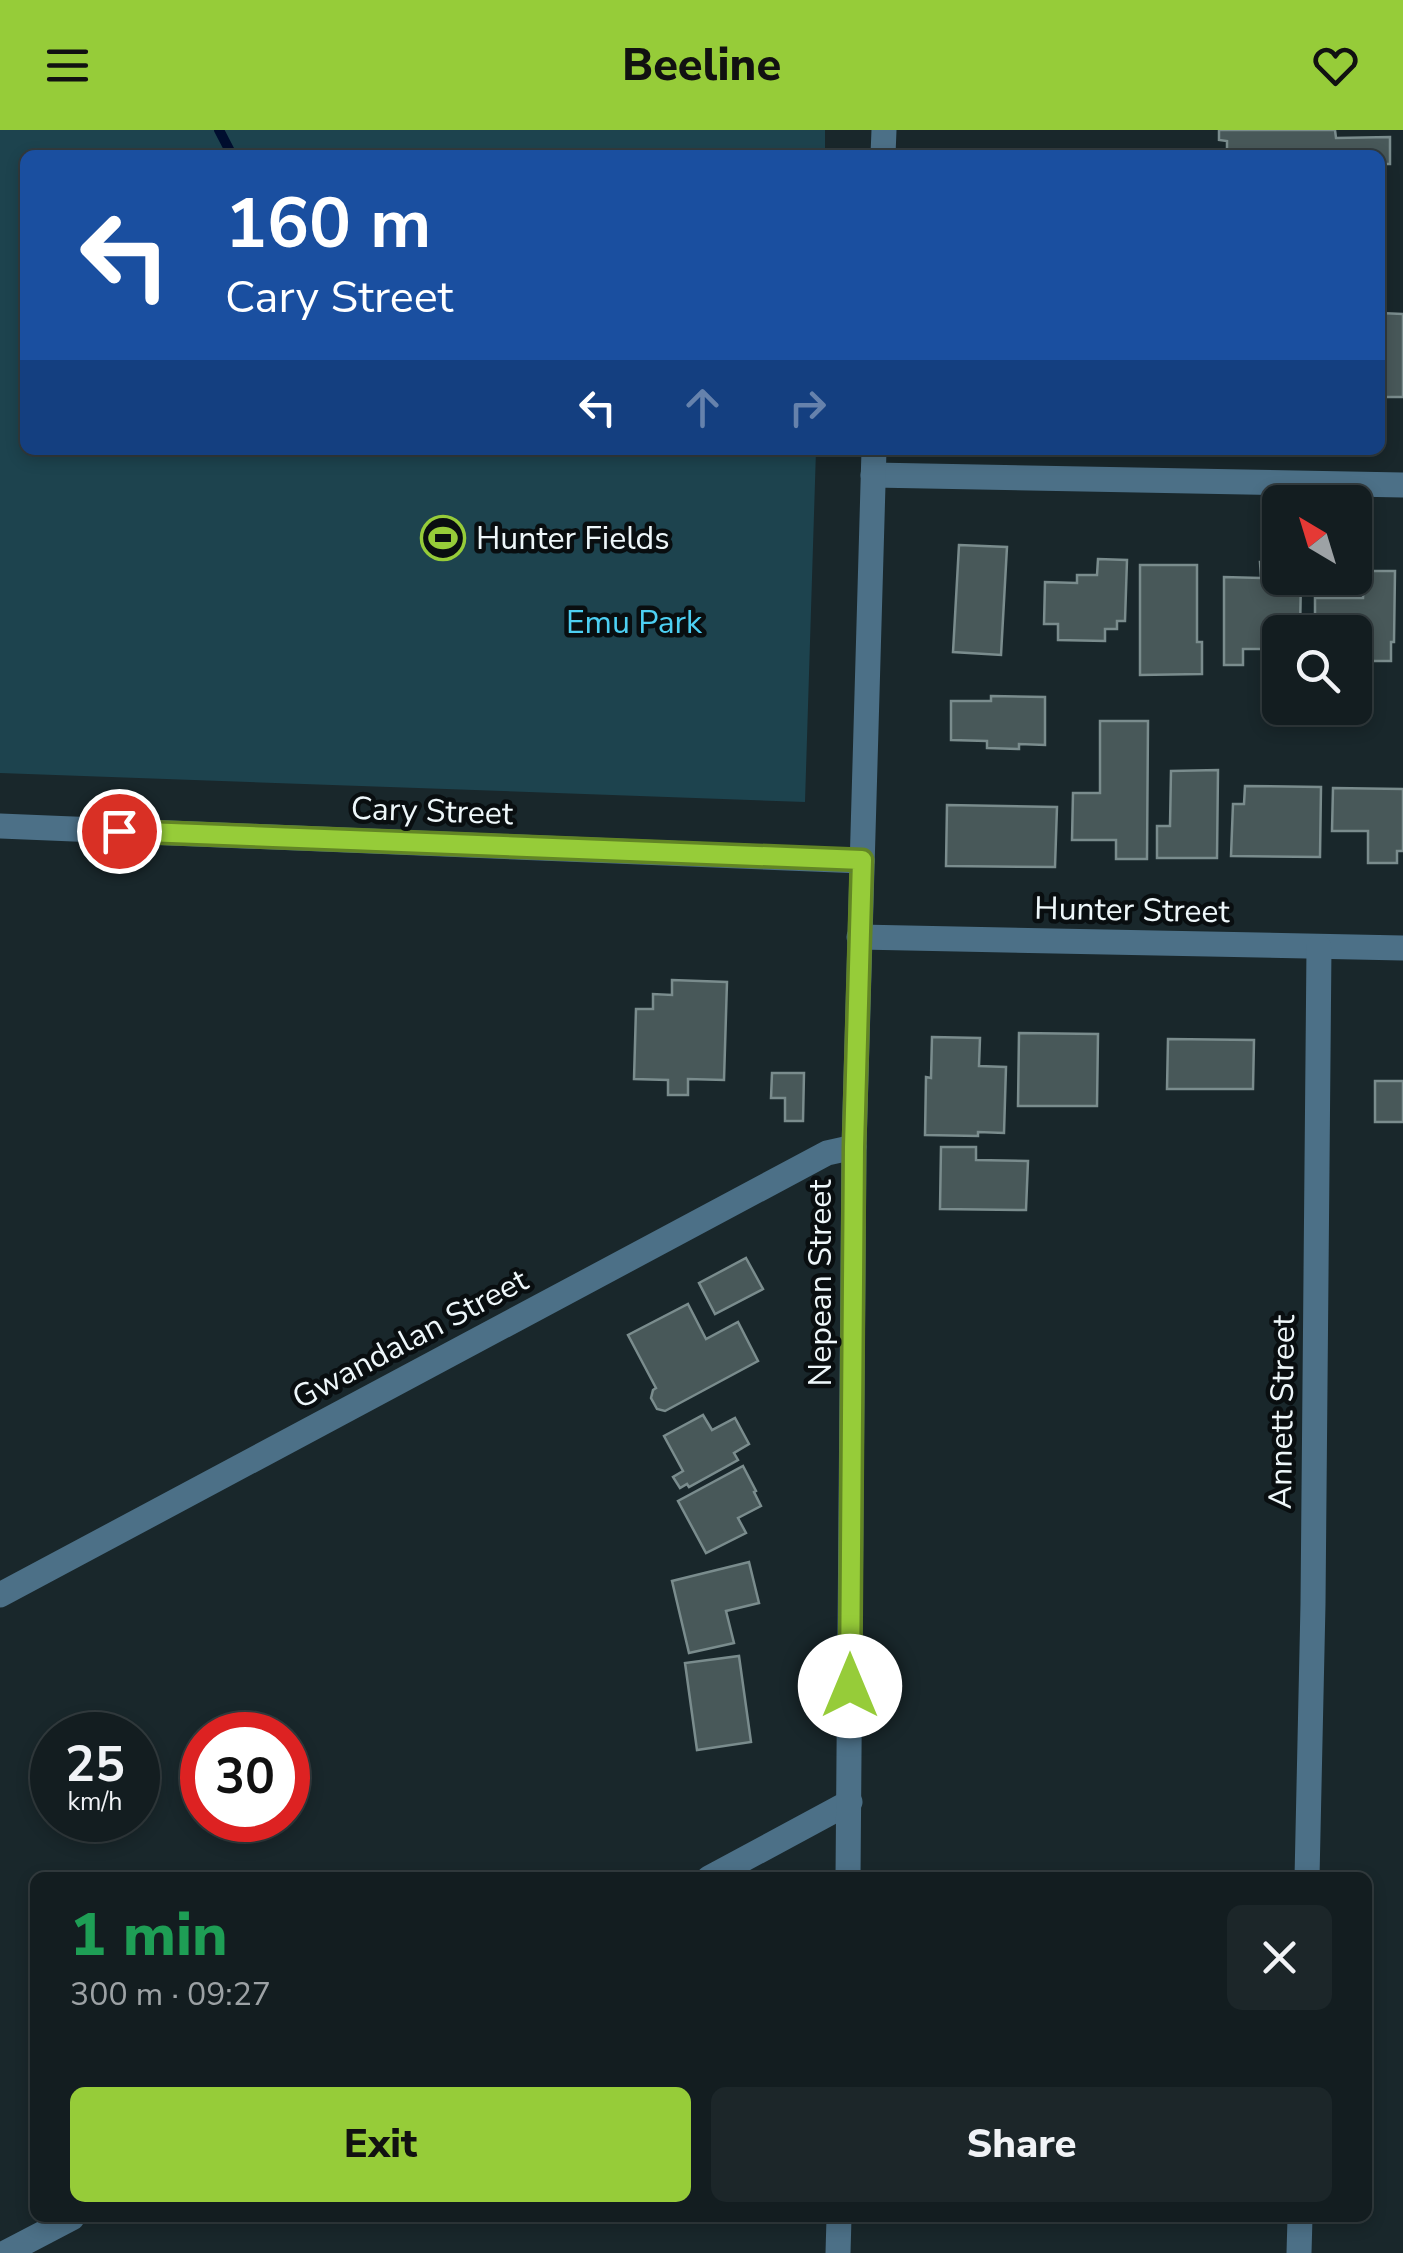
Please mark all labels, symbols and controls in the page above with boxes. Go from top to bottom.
text: Beeline [622,35,781,96]
icon: menu [40,38,95,93]
icon: heart [1308,38,1363,93]
text: 160 m [225,176,431,272]
icon: left [60,190,190,320]
text: Cary Street [225,267,453,328]
icon: left [570,380,625,435]
icon: ahead [675,380,730,435]
icon: right [780,380,835,435]
north arrow [1262,485,1372,595]
map controls [1262,485,1372,725]
sports icon: Hunter Fields [420,515,466,561]
place label: Hunter Fields [476,517,670,560]
park label: Emu Park [566,601,703,644]
button: search [1262,615,1372,725]
street label: Cary Street [350,787,515,835]
pin [77,789,162,874]
icon: arrive [92,804,147,859]
street label: Hunter Street [1034,887,1231,933]
street label: Nepean Street [799,1179,842,1387]
street label: Gwandalan Street [285,1258,536,1419]
street label: Annett Street [1259,1314,1305,1509]
position arrow [798,1634,902,1738]
speed limit sign: 30 [180,1712,310,1842]
text: 25 [65,1730,125,1799]
text: km/h [67,1785,123,1819]
text: 1 min [70,1894,228,1976]
button: close [1227,1905,1332,2010]
text: 300 m · 09:27 [70,1973,271,2016]
button: Exit [70,2087,691,2202]
button: Share [711,2087,1332,2202]

